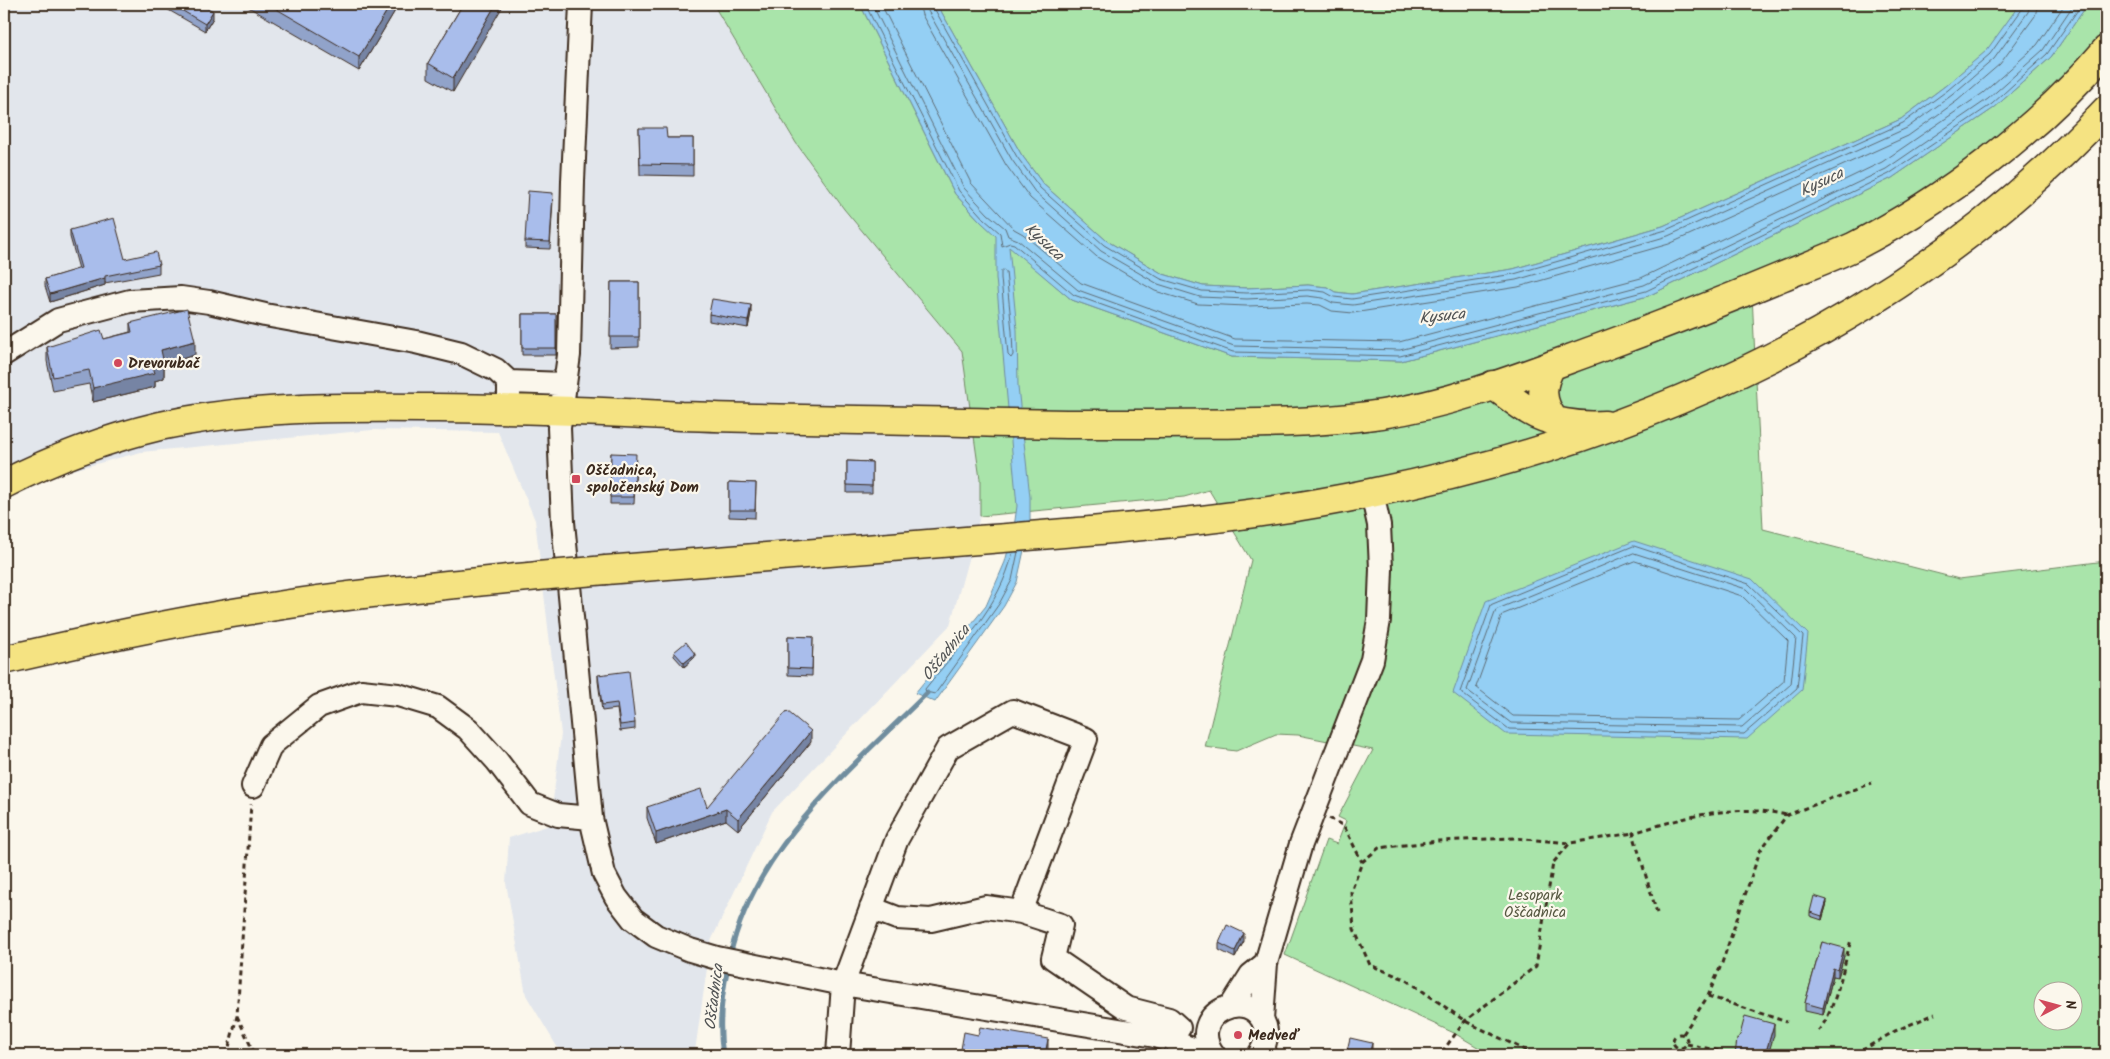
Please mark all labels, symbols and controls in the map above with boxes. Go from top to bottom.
water label: Kysuca [1795,161,1849,203]
water label: Kysuca [1019,217,1070,268]
water label: Kysuca [1418,301,1468,331]
place label: Drevorubač [128,352,201,376]
marker: Drevorubač [112,357,124,369]
place label: Oščadnica, spoločenský Dom [586,459,699,500]
marker: Oščadnica, spoločenský Dom [570,473,582,485]
water label: Oščadnica [916,618,978,687]
park label: Lesopark Oščadnica [1504,884,1566,925]
water label: Oščadnica [698,961,731,1032]
north arrow [2032,982,2082,1032]
text: N [2059,999,2081,1010]
place label: Medveď [1248,1024,1300,1048]
marker: Medveď [1232,1029,1244,1041]

